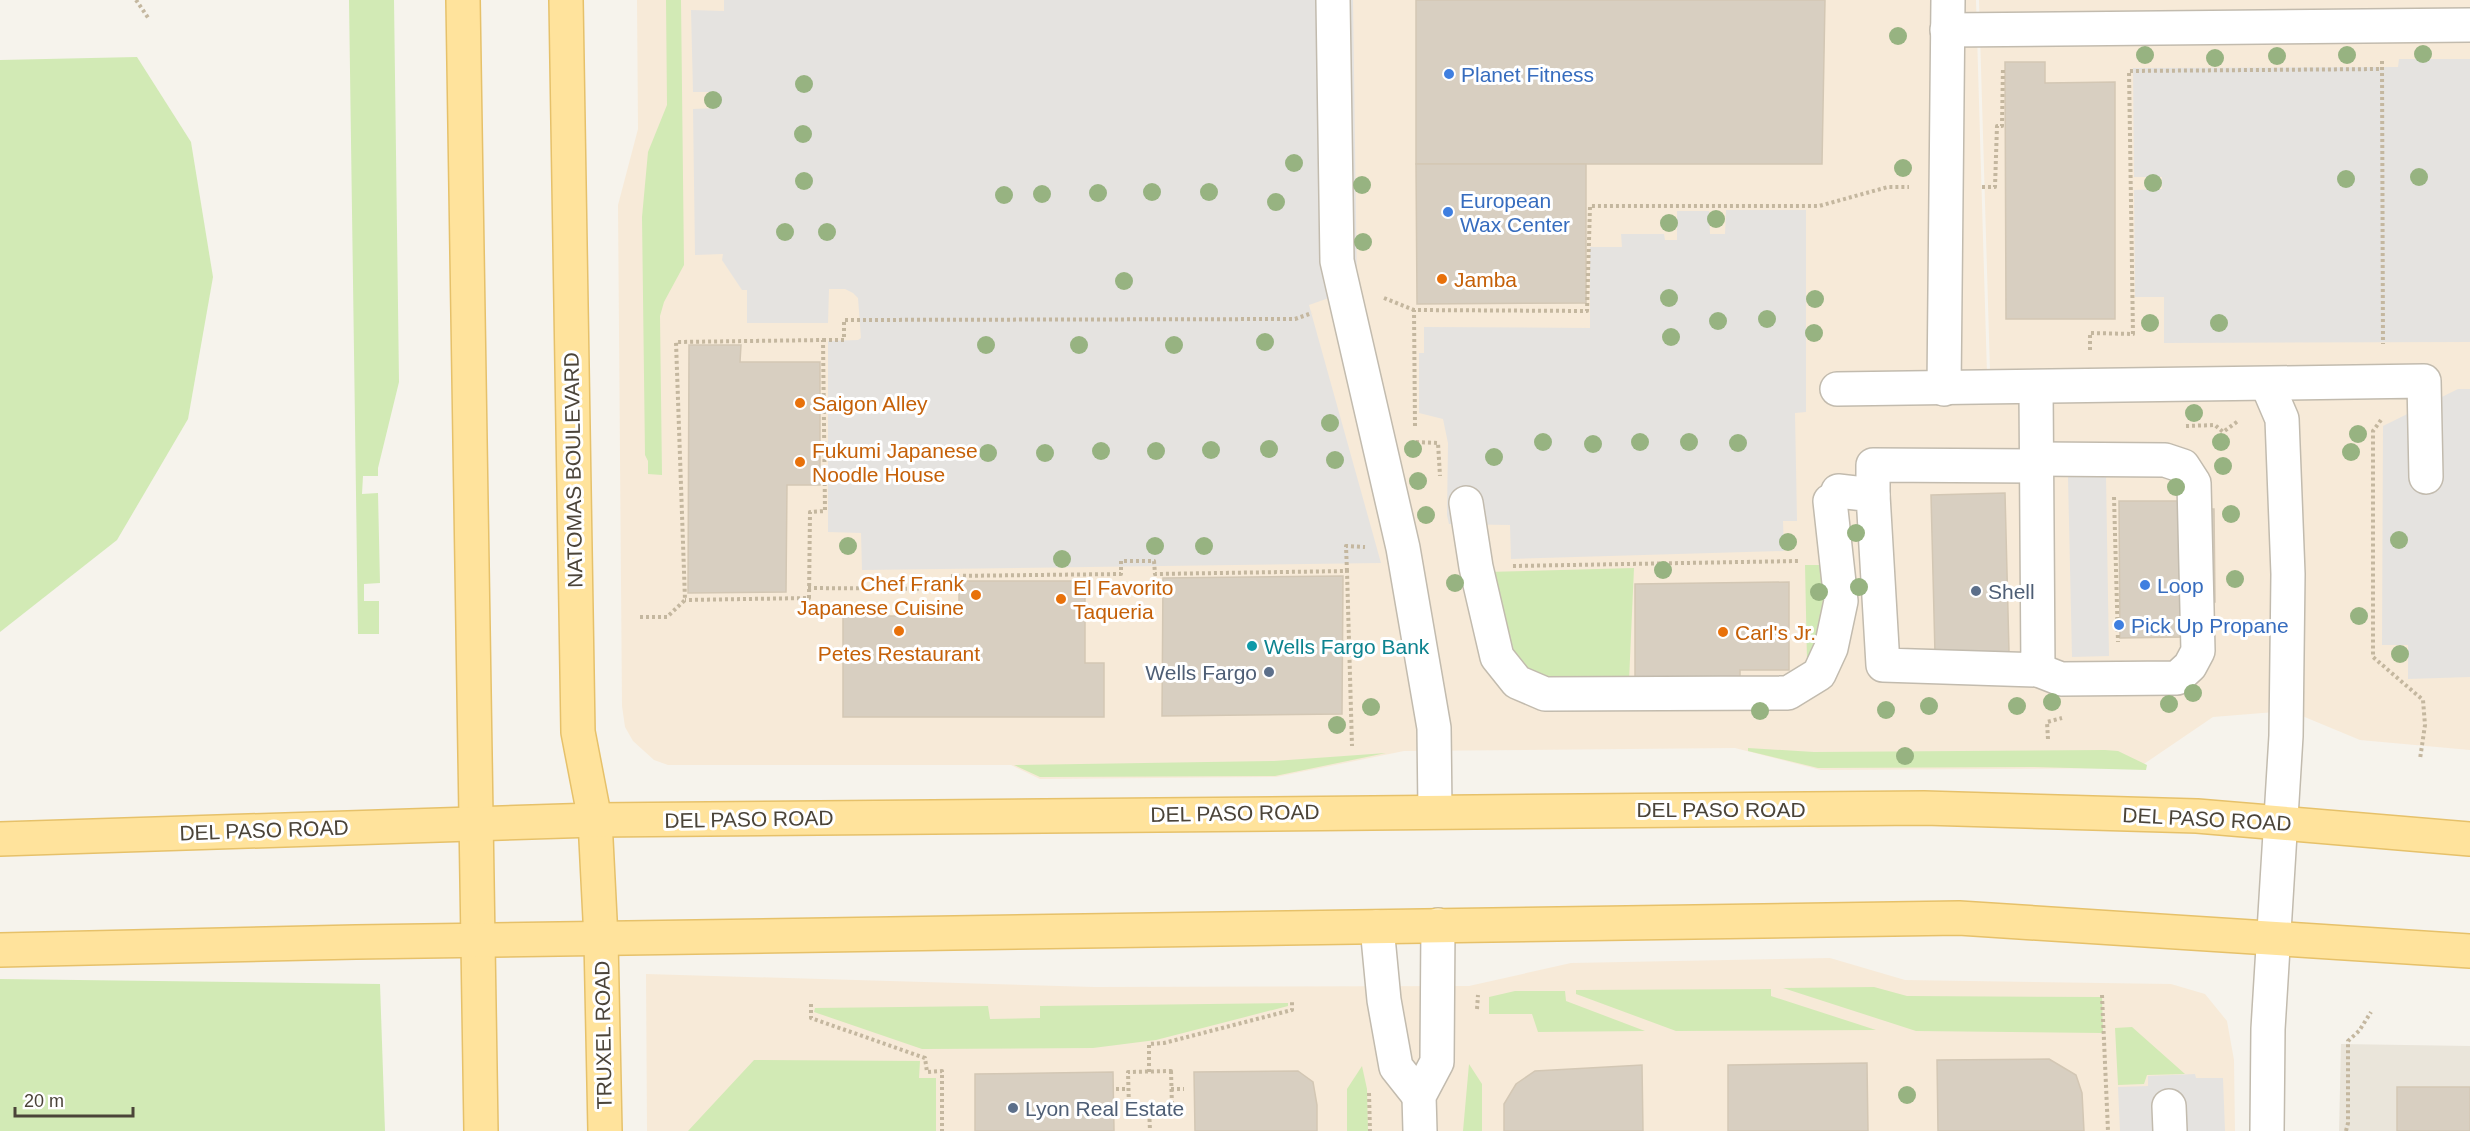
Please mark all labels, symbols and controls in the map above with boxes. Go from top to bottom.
place label: Planet Fitness [1461,63,1594,86]
marker: Planet Fitness [1442,67,1456,81]
place label: European Wax Center [1460,189,1570,236]
marker: European Wax Center [1441,205,1455,219]
place label: Jamba [1454,268,1517,291]
marker: Jamba [1435,272,1449,286]
street label: NATOMAS BOULEVARD [559,352,587,588]
place label: Saigon Alley [812,392,928,415]
marker: Saigon Alley [793,396,807,410]
place label: Fukumi Japanese Noodle House [812,439,978,486]
marker: Fukumi Japanese Noodle House [793,455,807,469]
place label: Chef Frank Japanese Cuisine [797,572,964,619]
place label: Loop [2157,574,2204,597]
place label: El Favorito Taqueria [1073,576,1173,623]
marker: Loop [2138,578,2152,592]
place label: Shell [1988,580,2035,603]
marker: Shell [1969,584,1983,598]
marker: Chef Frank Japanese Cuisine [969,588,983,602]
marker: El Favorito Taqueria [1054,592,1068,606]
place label: Pick Up Propane [2131,614,2289,637]
marker: Pick Up Propane [2112,618,2126,632]
place label: Carl's Jr. [1735,621,1816,644]
marker: Petes Restaurant [892,624,906,638]
marker: Carl's Jr. [1716,625,1730,639]
place label: Wells Fargo Bank [1264,635,1430,658]
marker: Wells Fargo Bank [1245,639,1259,653]
place label: Petes Restaurant [818,642,980,665]
place label: Wells Fargo [1145,661,1257,684]
marker: Wells Fargo [1262,665,1276,679]
street label: DEL PASO ROAD [1636,798,1806,821]
street label: DEL PASO ROAD [1150,800,1320,826]
street label: DEL PASO ROAD [2122,803,2292,835]
street label: DEL PASO ROAD [664,806,834,832]
street label: DEL PASO ROAD [179,816,349,844]
street label: TRUXEL ROAD [590,961,616,1109]
scale bar [15,1080,134,1118]
text: 20 m [24,1091,64,1111]
place label: Lyon Real Estate [1025,1097,1184,1120]
marker: Lyon Real Estate [1006,1101,1020,1115]

